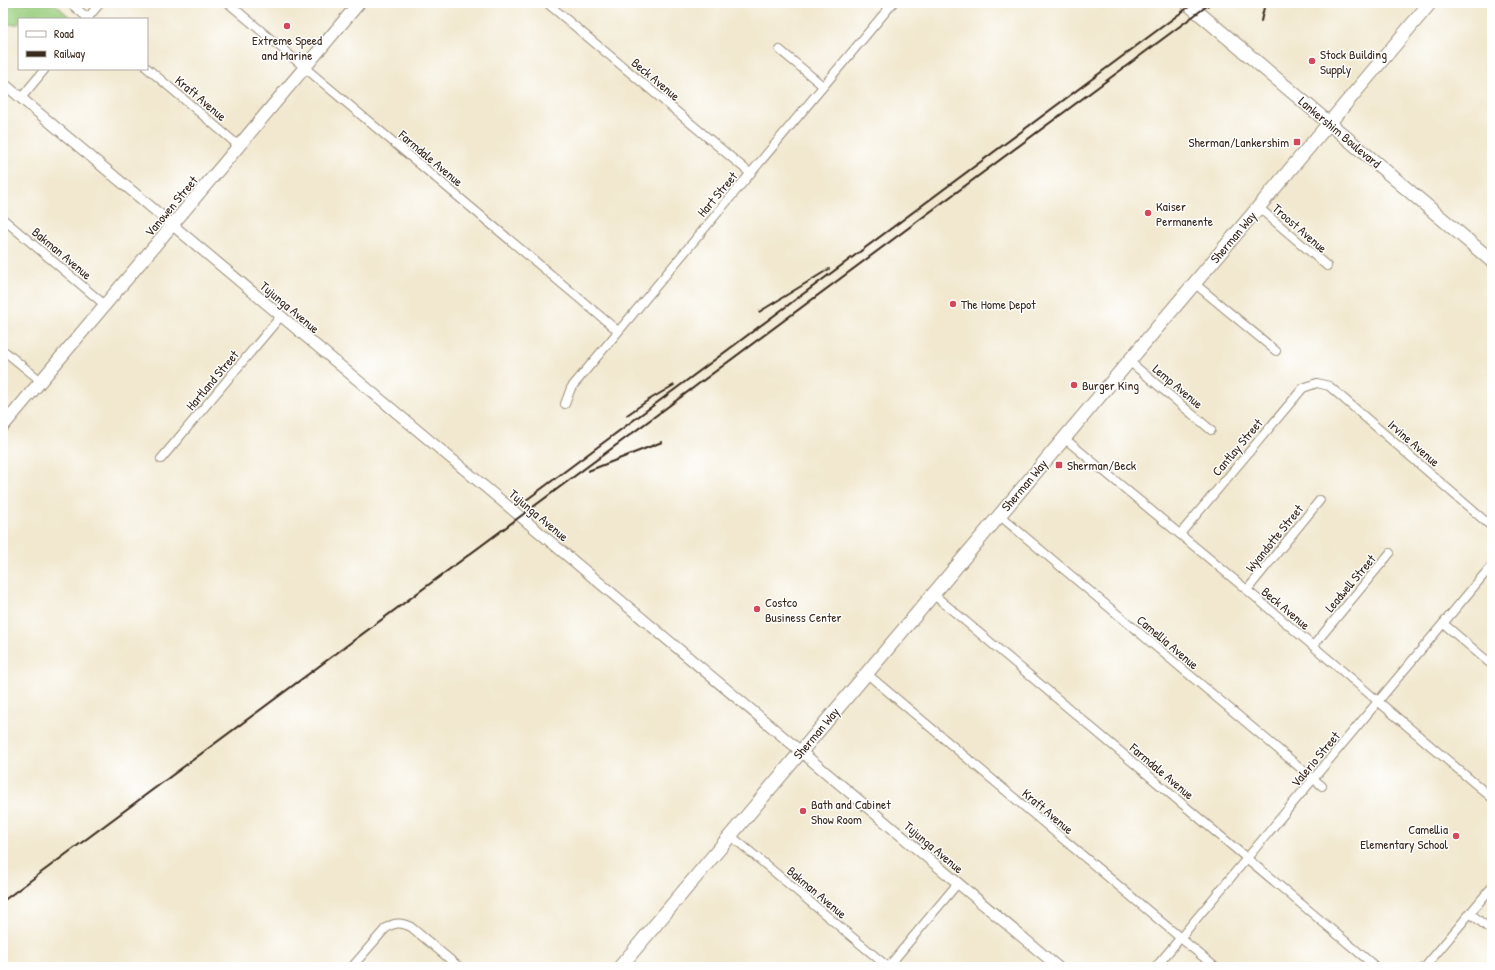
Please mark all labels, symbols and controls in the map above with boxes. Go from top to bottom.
legend [18,18,148,70]
marker: Extreme Speed and Marine [282,21,292,31]
text: Road [54,25,74,42]
place label: Extreme Speed and Marine [252,31,322,64]
text: Railway [54,45,85,62]
place label: Stock Building Supply [1320,45,1387,78]
street label: Beck Avenue [628,53,684,105]
marker: Stock Building Supply [1307,56,1317,66]
street label: Kraft Avenue [171,71,231,125]
street label: Lankershim Boulevard [1295,92,1385,172]
street label: Farmdale Avenue [394,125,467,190]
place label: Sherman/Lankershim [1188,133,1289,151]
marker: Sherman/Lankershim [1292,137,1302,147]
street label: Hart Street [693,167,742,220]
street label: Vanowen Street [140,172,202,240]
place label: Kaiser Permanente [1156,197,1213,230]
street label: Troost Avenue [1269,199,1331,257]
street label: Sherman Way [1206,207,1260,267]
marker: Kaiser Permanente [1143,208,1153,218]
street label: Bakman Avenue [28,223,96,283]
street label: Tujunga Avenue [257,277,323,337]
place label: The Home Depot [961,295,1036,313]
marker: The Home Depot [948,299,958,309]
street label: Hartland Street [182,346,243,414]
street label: Lemp Avenue [1149,360,1207,412]
place label: Burger King [1082,376,1139,394]
marker: Burger King [1069,380,1079,390]
street label: Cantlay Street [1208,414,1267,480]
street label: Irvine Avenue [1384,415,1444,471]
street label: Sherman Way [997,455,1051,515]
place label: Sherman/Beck [1067,456,1137,474]
marker: Sherman/Beck [1054,460,1064,470]
street label: Tujunga Avenue [506,485,572,545]
street label: Wyandotte Street [1241,500,1307,576]
street label: Leadwell Street [1321,550,1380,616]
street label: Beck Avenue [1258,582,1314,634]
place label: Costco Business Center [765,593,842,626]
marker: Costco Business Center [752,604,762,614]
street label: Camellia Avenue [1133,611,1203,673]
street label: Sherman Way [789,703,843,763]
street label: Valerio Street [1286,727,1344,791]
street label: Farmdale Avenue [1125,738,1198,803]
street label: Kraft Avenue [1018,784,1078,838]
place label: Bath and Cabinet Show Room [811,795,891,828]
marker: Bath and Cabinet Show Room [798,806,808,816]
street label: Tujunga Avenue [901,817,967,877]
place label: Camellia Elementary School [1360,820,1449,853]
marker: Camellia Elementary School [1451,831,1461,841]
street label: Bakman Avenue [783,862,851,922]

